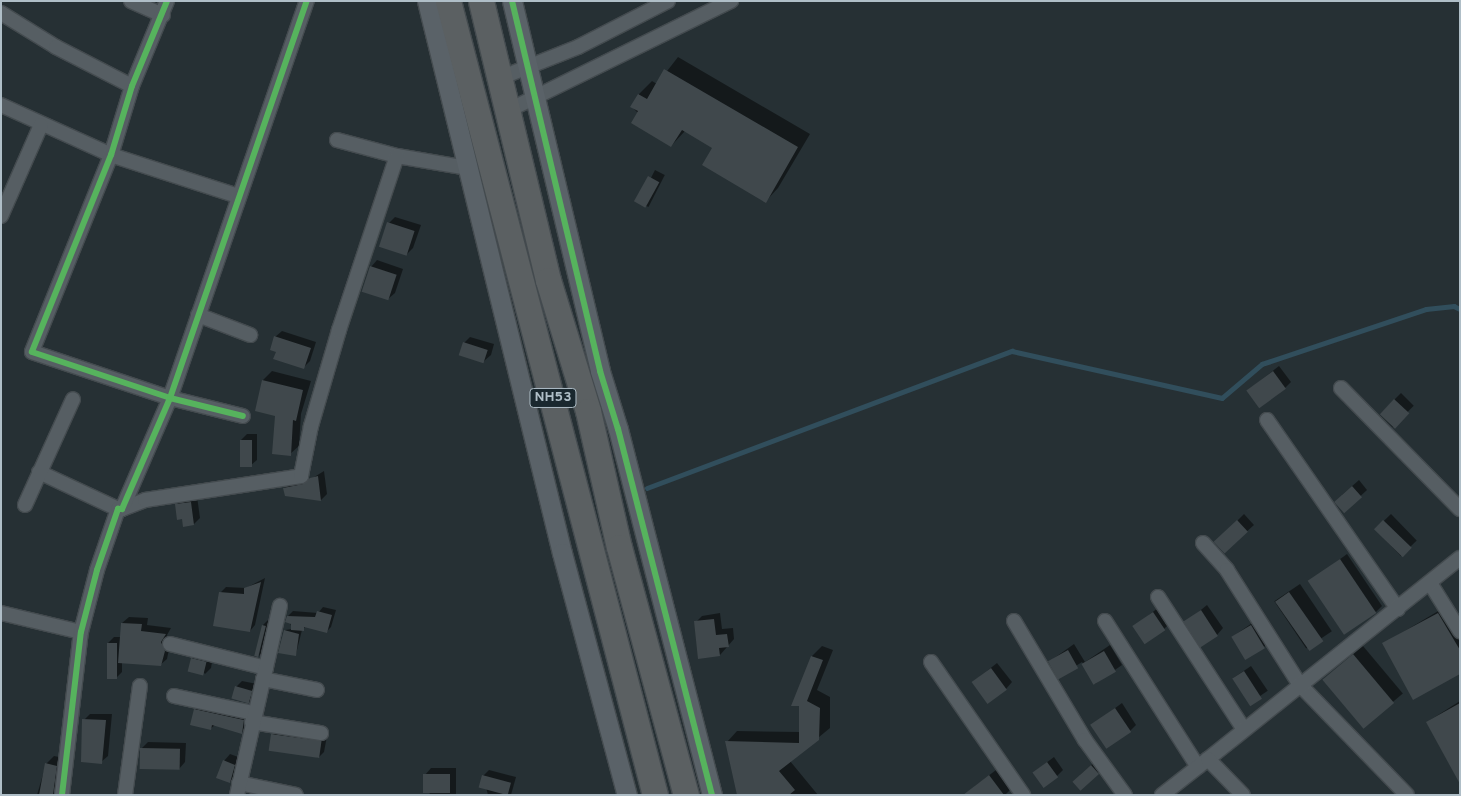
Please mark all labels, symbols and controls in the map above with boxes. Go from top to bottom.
road number: NH53 [529,386,577,409]

